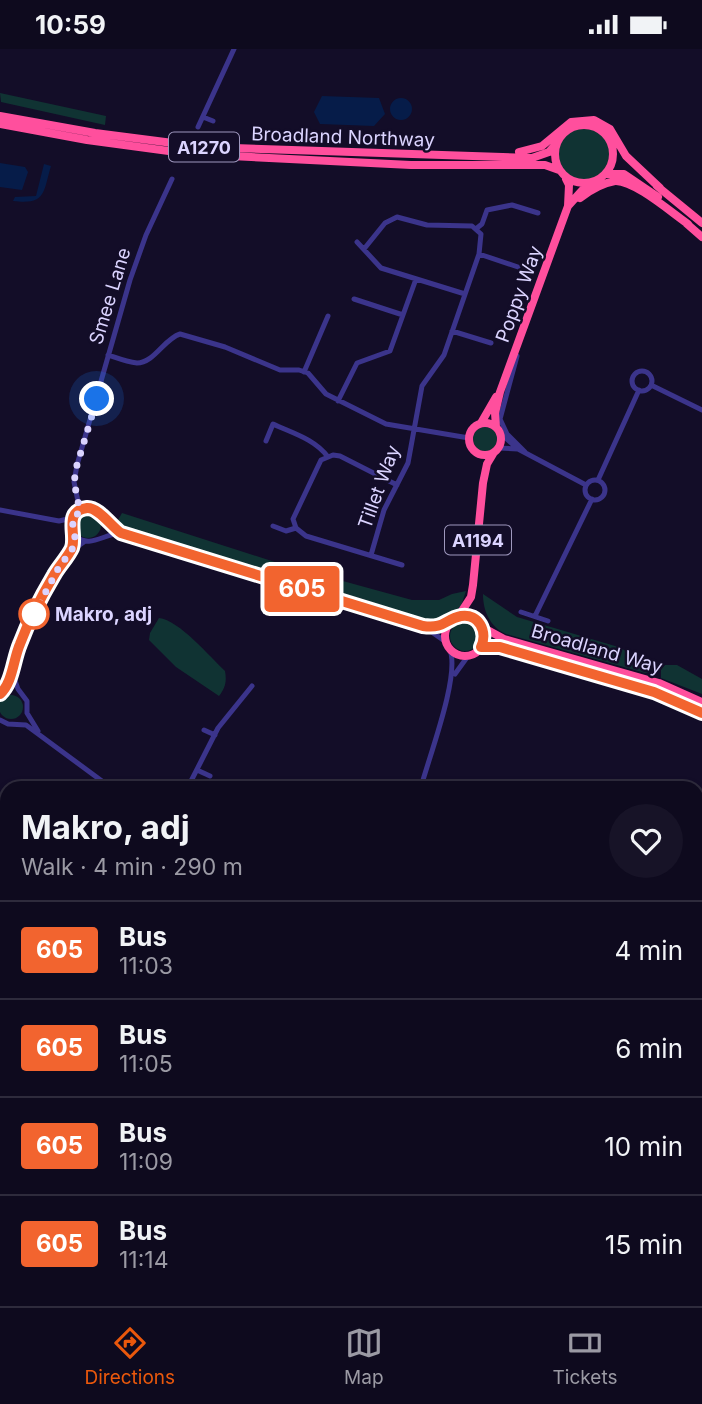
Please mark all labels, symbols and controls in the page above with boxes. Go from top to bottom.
text: 10:59 [35,9,106,40]
street label: Broadland Northway [251,122,436,152]
road number: A1270 [169,133,239,162]
street label: Poppy Way [491,242,547,345]
street label: Smee Lane [84,245,136,347]
your location [79,381,114,416]
street label: Tillet Way [353,442,405,532]
road number: A1194 [445,525,511,554]
line badge: 605 [262,566,342,612]
text: 605 [278,574,326,603]
marker: Makro, adj [19,599,49,629]
place label: Makro, adj [55,603,152,626]
street label: Broadland Way [529,619,666,679]
button: heart [609,804,683,878]
text: Makro, adj [21,807,190,847]
text: Walk · 4 min · 290 m [21,853,243,881]
text: Bus [119,921,167,952]
text: 605 [36,935,83,964]
text: 4 min [614,935,683,966]
text: 11:03 [119,952,173,980]
text: Bus [119,1019,167,1050]
text: 605 [36,1033,83,1062]
text: 6 min [615,1033,683,1064]
text: 11:05 [119,1050,173,1078]
text: Bus [119,1117,167,1148]
text: 605 [36,1131,83,1160]
text: 10 min [604,1131,683,1162]
text: 11:09 [119,1148,173,1176]
text: Bus [119,1215,167,1246]
text: 605 [36,1229,83,1258]
text: 15 min [605,1229,683,1260]
text: 11:14 [119,1246,169,1274]
tab: Directions [85,1324,175,1389]
tab: Map [344,1324,384,1389]
tab: Tickets [553,1324,617,1389]

